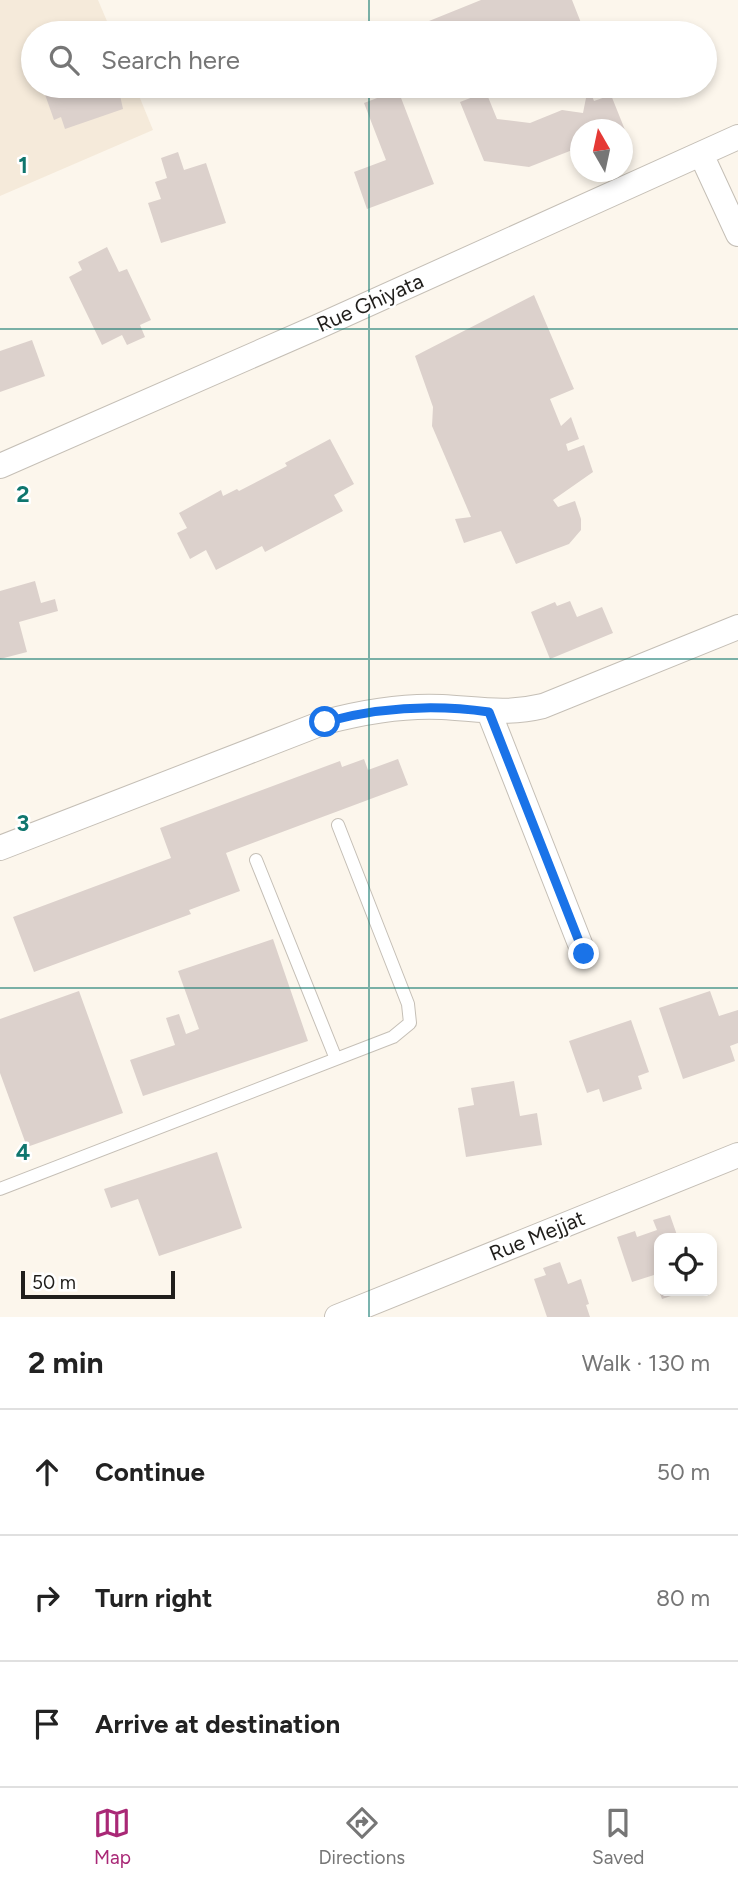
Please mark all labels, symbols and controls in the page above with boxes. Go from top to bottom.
search box [21,21,717,98]
icon: search [45,41,83,79]
text: Search here [101,44,240,76]
north arrow [570,119,633,182]
text: 1 [18,151,28,179]
street label: Rue Ghiyata [313,268,427,337]
text: 2 [16,480,30,508]
route start [309,706,340,737]
text: 3 [17,809,29,837]
route end [568,938,599,969]
text: 4 [16,1138,30,1166]
street label: Rue Mejjat [485,1205,588,1266]
map controls [654,1233,717,1296]
button: locate [654,1233,717,1296]
scale bar [21,1268,175,1300]
text: 50 m [32,1271,76,1294]
text: 2 min [28,1344,104,1381]
text: Walk · 130 m [582,1349,710,1377]
icon: ahead [28,1453,66,1491]
text: Continue [95,1456,205,1488]
text: 50 m [657,1458,710,1486]
icon: right [28,1579,66,1617]
text: Turn right [95,1582,212,1614]
text: 80 m [656,1584,710,1612]
icon: arrive [28,1705,66,1743]
text: Arrive at destination [95,1708,340,1740]
tab: Map [93,1804,131,1869]
tab: Directions [318,1804,405,1869]
tab: Saved [592,1804,644,1869]

